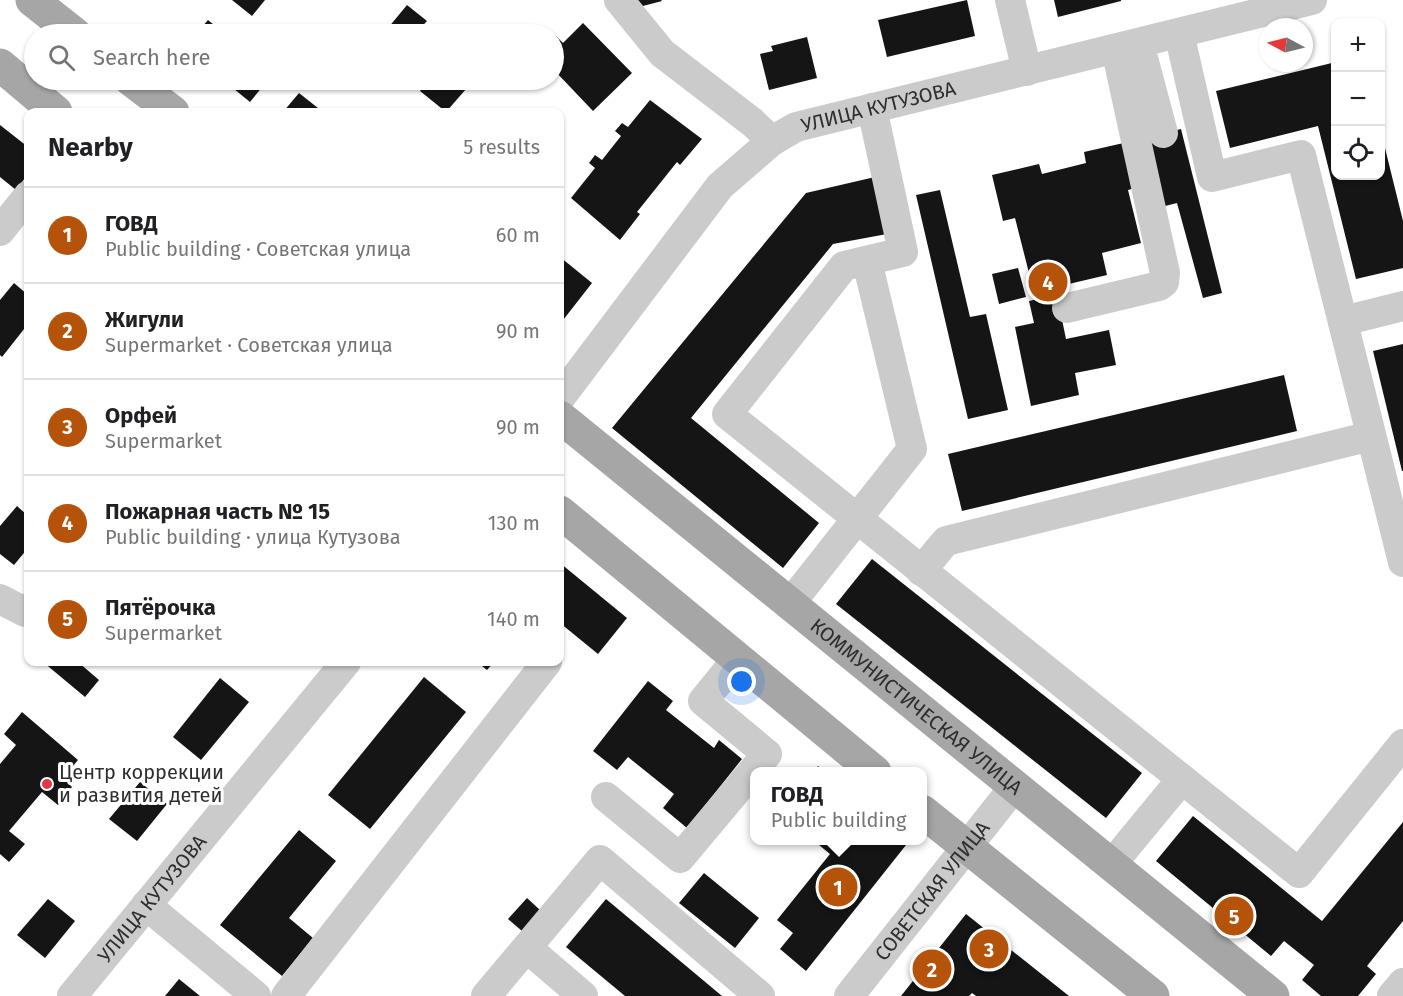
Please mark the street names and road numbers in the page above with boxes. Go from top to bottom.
street label: УЛИЦА КУТУЗОВА [799,76,959,137]
street label: КОММУНИСТИЧЕСКАЯ УЛИЦА [805,613,1028,800]
street label: СОВЕТСКАЯ УЛИЦА [870,816,995,965]
street label: УЛИЦА КУТУЗОВА [92,829,212,967]

